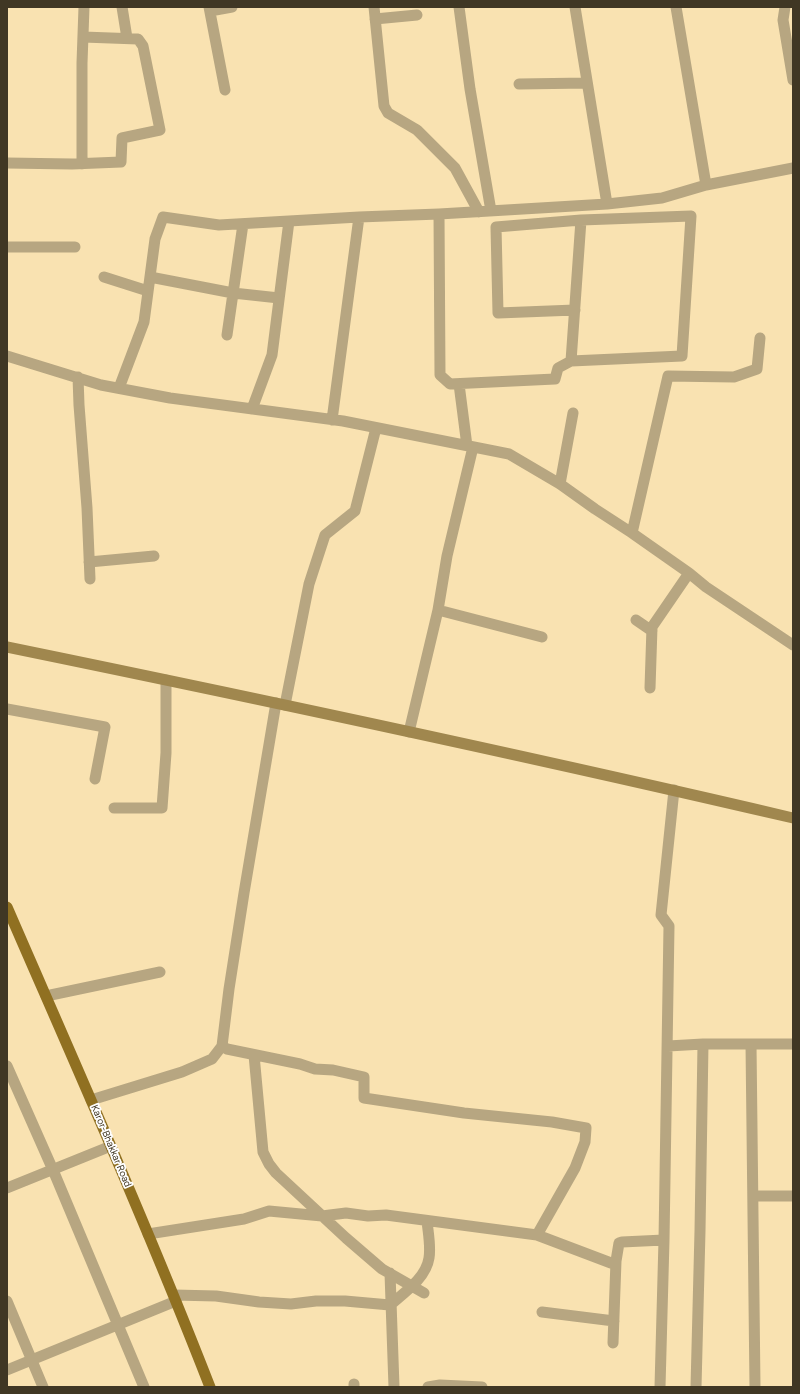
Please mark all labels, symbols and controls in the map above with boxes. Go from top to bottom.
street label: Karor-Bhakkar Road [88,1103,134,1189]

